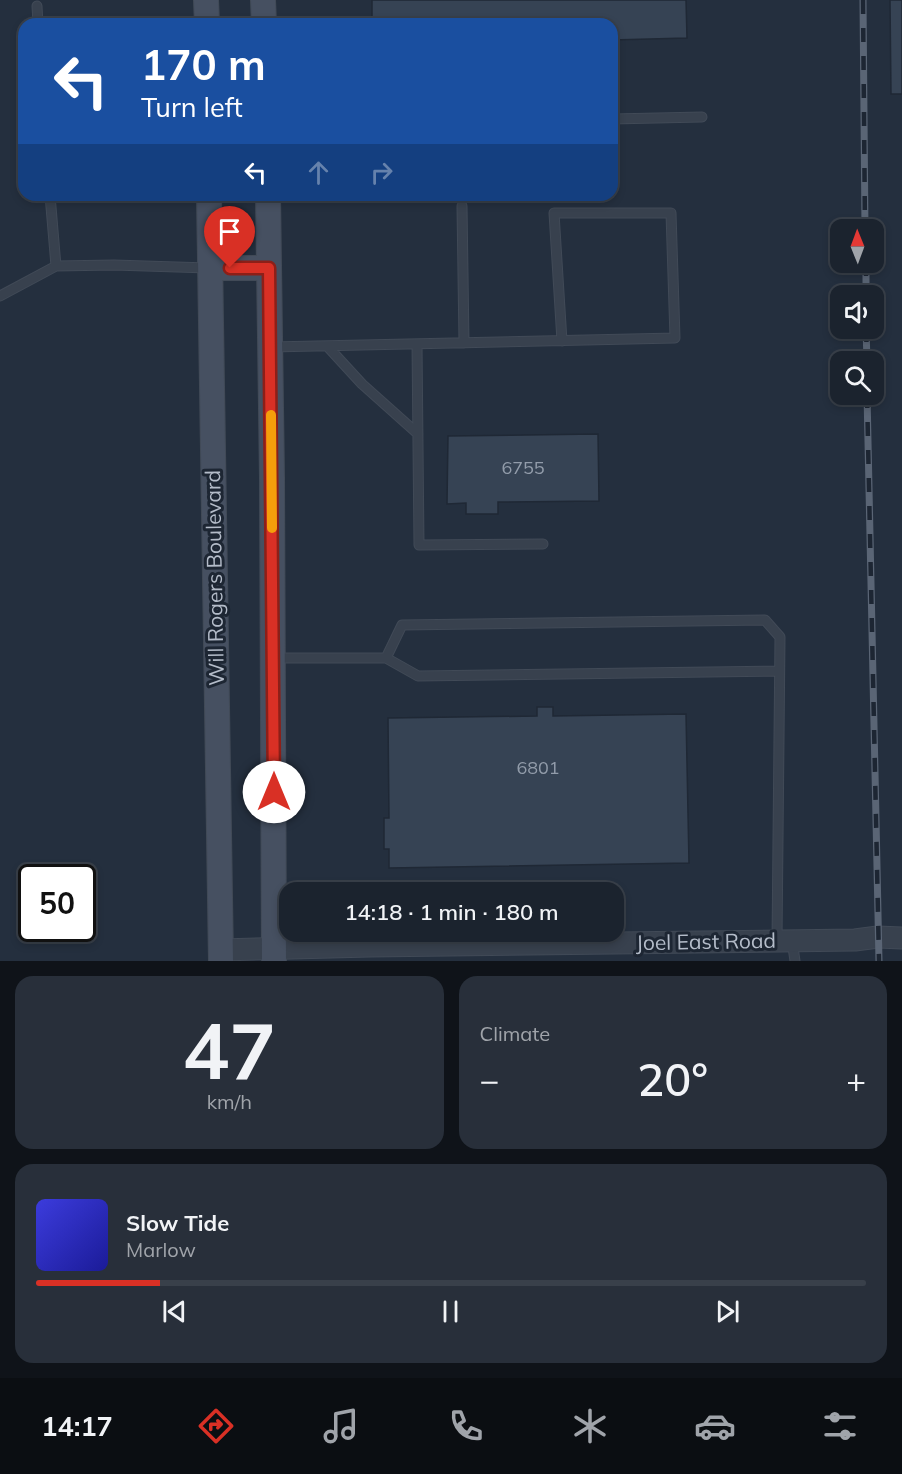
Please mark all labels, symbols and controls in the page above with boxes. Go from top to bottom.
text: 170 m [141,38,266,91]
icon: left [42,42,120,120]
text: Turn left [141,90,243,124]
icon: left [239,156,272,189]
icon: ahead [302,156,335,189]
icon: right [365,156,398,189]
pin [204,206,255,268]
icon: arrive [213,215,246,248]
north arrow [830,219,884,273]
map controls [830,219,884,405]
button: sound [830,285,884,339]
button: search [830,351,884,405]
house number: 6755 [501,456,545,479]
street label: Will Rogers Boulevard [199,470,229,686]
house number: 6801 [516,756,560,779]
position arrow [242,760,306,824]
speed limit sign: 50 [18,864,96,942]
text: 14:18 · 1 min · 180 m [344,898,559,926]
street label: Joel East Road [636,927,776,955]
text: 47 [182,1001,276,1099]
text: Climate [480,1021,550,1046]
text: 20° [637,1051,708,1107]
text: − [480,1059,499,1100]
text: + [846,1059,866,1100]
text: km/h [207,1089,252,1114]
text: Slow Tide [126,1209,229,1237]
text: Marlow [126,1237,196,1262]
icon: previous [158,1295,191,1328]
icon: pause [434,1295,467,1328]
icon: next [711,1295,744,1328]
icon: directions [195,1405,237,1447]
icon: music [320,1405,362,1447]
icon: phone [445,1405,487,1447]
icon: climate [569,1405,611,1447]
icon: car [694,1405,736,1447]
icon: filters [819,1405,861,1447]
text: 14:17 [41,1409,113,1443]

